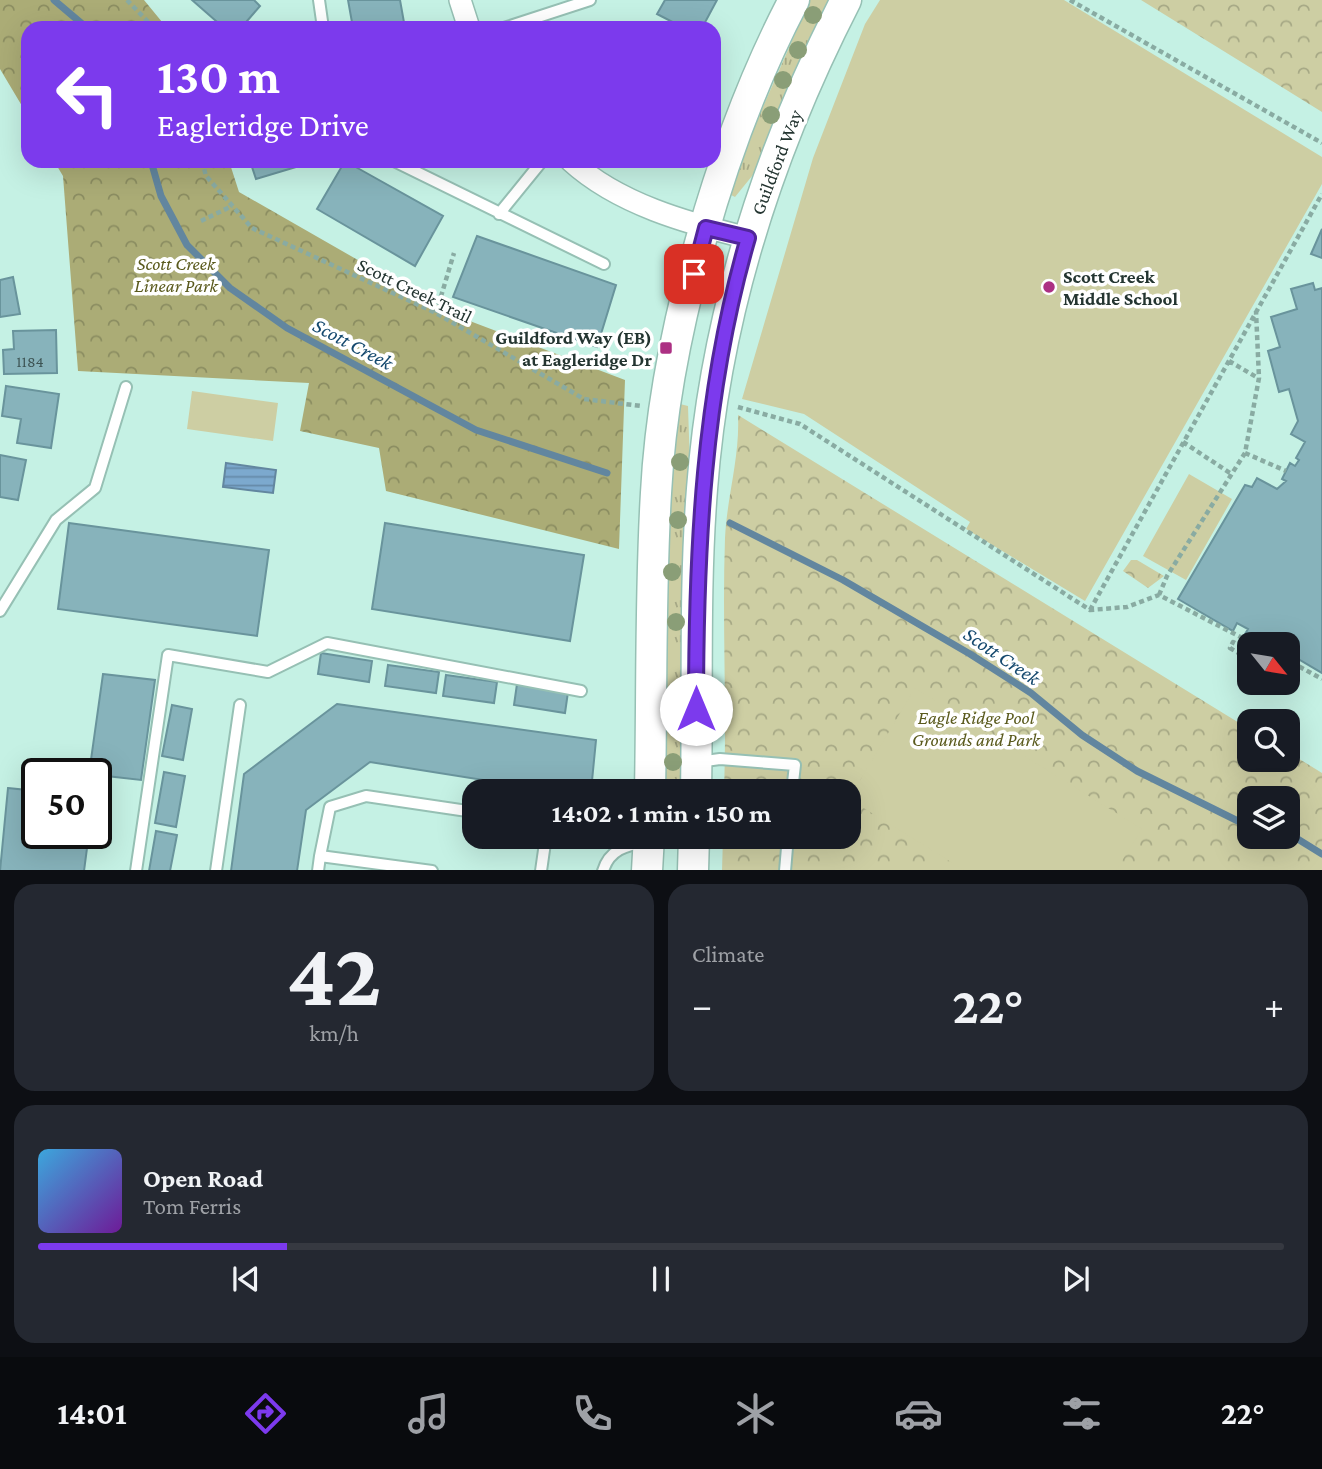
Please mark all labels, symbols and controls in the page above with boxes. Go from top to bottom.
icon: left [42,49,133,140]
text: 130 m [157,49,280,104]
street label: Guildford Way [747,106,806,218]
text: Eagleridge Drive [157,107,369,143]
pin [664,244,724,304]
park label: Scott Creek Linear Park [134,253,218,296]
street label: Scott Creek Trail [354,254,475,327]
icon: arrive [675,255,713,293]
place label: Scott Creek Middle School [1063,266,1178,309]
marker: Scott Creek Middle School [1041,279,1057,295]
water label: Scott Creek [309,313,398,375]
place label: Guildford Way (EB) at Eagleridge Dr [495,327,652,370]
marker: Guildford Way (EB) at Eagleridge Dr [658,340,674,356]
house number: 1184 [16,353,44,370]
water label: Scott Creek [959,622,1045,691]
north arrow [1237,632,1300,695]
map controls [1237,632,1300,849]
position arrow [659,672,733,746]
park label: Eagle Ridge Pool Grounds and Park [912,707,1041,750]
button: search [1237,709,1300,772]
speed limit sign: 50 [21,758,112,849]
button: layers [1237,786,1300,849]
text: 14:02 · 1 min · 150 m [552,799,771,828]
text: 42 [287,923,381,1025]
text: Climate [692,941,764,967]
text: 22° [952,976,1024,1034]
text: − [692,984,712,1026]
text: + [1264,984,1284,1026]
text: km/h [309,1020,359,1046]
text: Open Road [143,1164,263,1193]
text: Tom Ferris [143,1193,241,1219]
icon: previous [227,1260,265,1298]
icon: pause [642,1260,680,1298]
icon: next [1057,1260,1095,1298]
icon: directions [241,1389,290,1438]
icon: music [404,1389,453,1438]
icon: phone [568,1389,617,1438]
icon: climate [731,1389,780,1438]
icon: car [894,1389,943,1438]
icon: filters [1057,1389,1106,1438]
text: 14:01 [57,1395,127,1431]
text: 22° [1221,1395,1265,1431]

